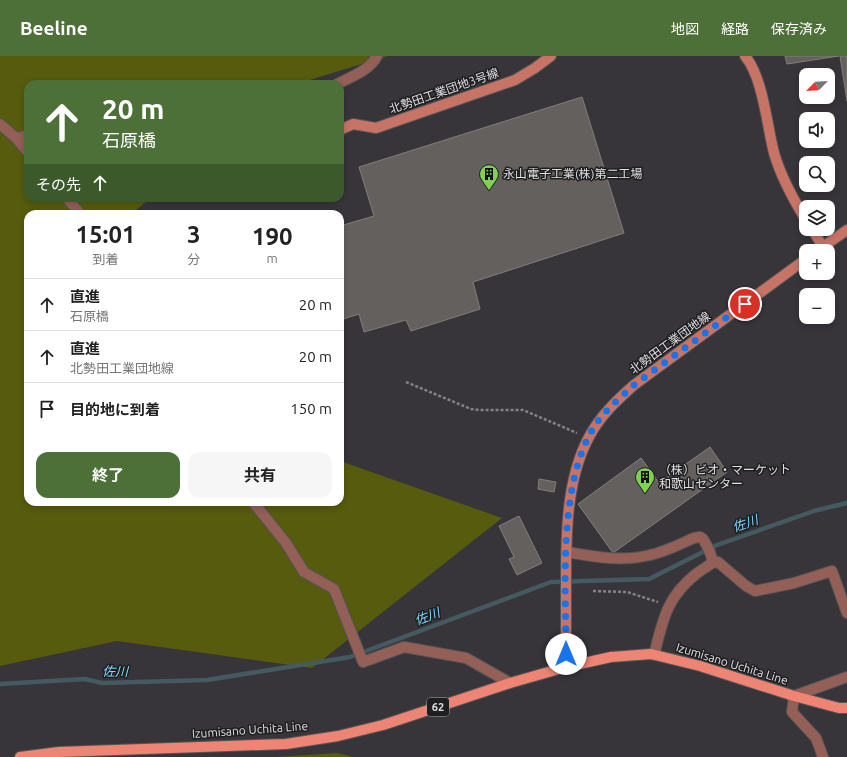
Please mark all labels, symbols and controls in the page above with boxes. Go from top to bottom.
text: Beeline [20,17,88,39]
text: 地図 [671,21,699,37]
text: 経路 [721,21,749,37]
text: 保存済み [771,21,827,37]
street label: 北勢田工業団地3号線 [387,66,500,115]
north arrow [799,68,835,104]
map controls [799,68,835,324]
text: 20 m [102,93,164,124]
icon: ahead [36,96,88,148]
button: sound [799,112,835,148]
text: 石原橋 [102,130,156,150]
button: search [799,156,835,192]
building icon: 永山電子工業(株)第二工場 [478,163,500,191]
place label: 永山電子工業(株)第二工場 [503,167,643,181]
icon: ahead [89,172,111,194]
text: その先 [36,176,81,193]
button: layers [799,200,835,236]
text: 15:01 [75,221,136,248]
text: 3 [187,221,200,248]
text: 190 [252,223,293,250]
button: + [799,244,835,280]
text: m [267,251,278,265]
text: 到着 [92,252,118,266]
text: 分 [187,252,200,266]
pin [728,287,762,321]
text: 直進 [70,288,100,305]
button: − [799,288,835,324]
icon: arrive [734,293,756,315]
icon: ahead [36,294,58,316]
text: 20 m [299,296,332,313]
text: 石原橋 [70,309,109,323]
street label: 北勢田工業団地線 [627,309,712,376]
text: 直進 [70,340,100,357]
icon: ahead [36,346,58,368]
text: 20 m [299,348,332,365]
text: 北勢田工業団地線 [70,361,174,375]
icon: arrive [36,398,58,420]
text: 150 m [290,400,332,417]
text: 目的地に到着 [70,401,160,418]
button: 終了 [36,452,180,498]
button: 共有 [188,452,332,498]
place label: （株）ビオ・マーケット 和歌山センター [659,463,791,490]
building icon: （株）ビオ・マーケット 和歌山センター [634,466,656,494]
water label: 佐川 [730,512,761,534]
water label: 佐川 [412,604,444,627]
position arrow [545,633,587,675]
street label: Izumisano Uchita Line [675,640,790,687]
water label: 佐川 [102,664,130,678]
road number: 62 [427,698,449,716]
street label: Izumisano Uchita Line [191,719,308,740]

